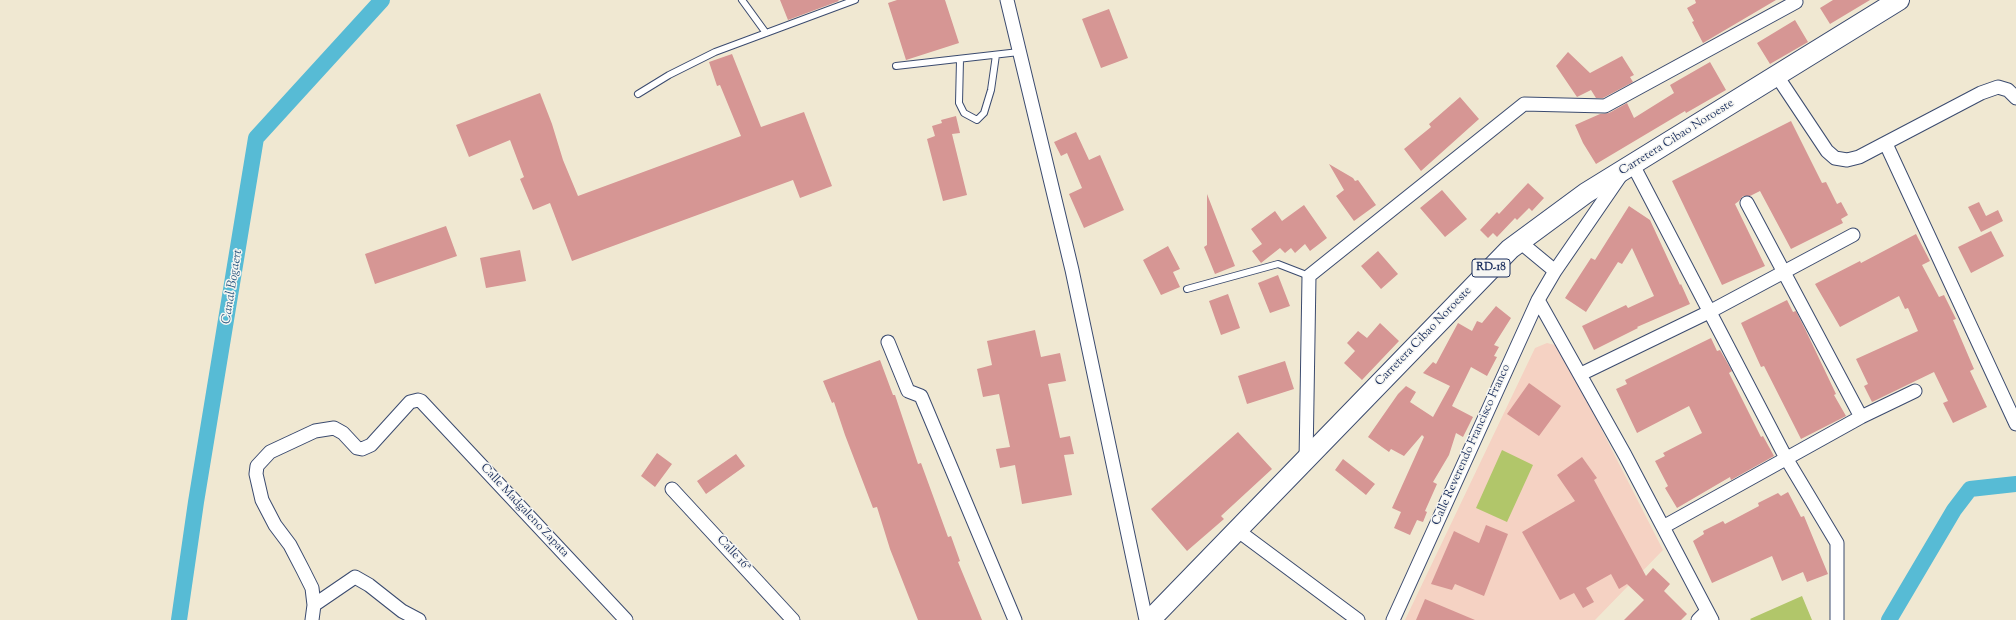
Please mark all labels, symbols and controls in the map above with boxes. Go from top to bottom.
street label: Carretera Cibao Noroeste [1617,97,1737,179]
water label: Canal Bogaert [219,249,247,325]
road number: RD-18 [1472,259,1510,277]
street label: Carretera Cibao Noroeste [1373,284,1475,390]
street label: Calle Reverendo Francisco Franco [1430,362,1514,528]
street label: Calle Madgaleno Zapata [477,461,571,561]
street label: Calle 16ª [713,533,753,575]

